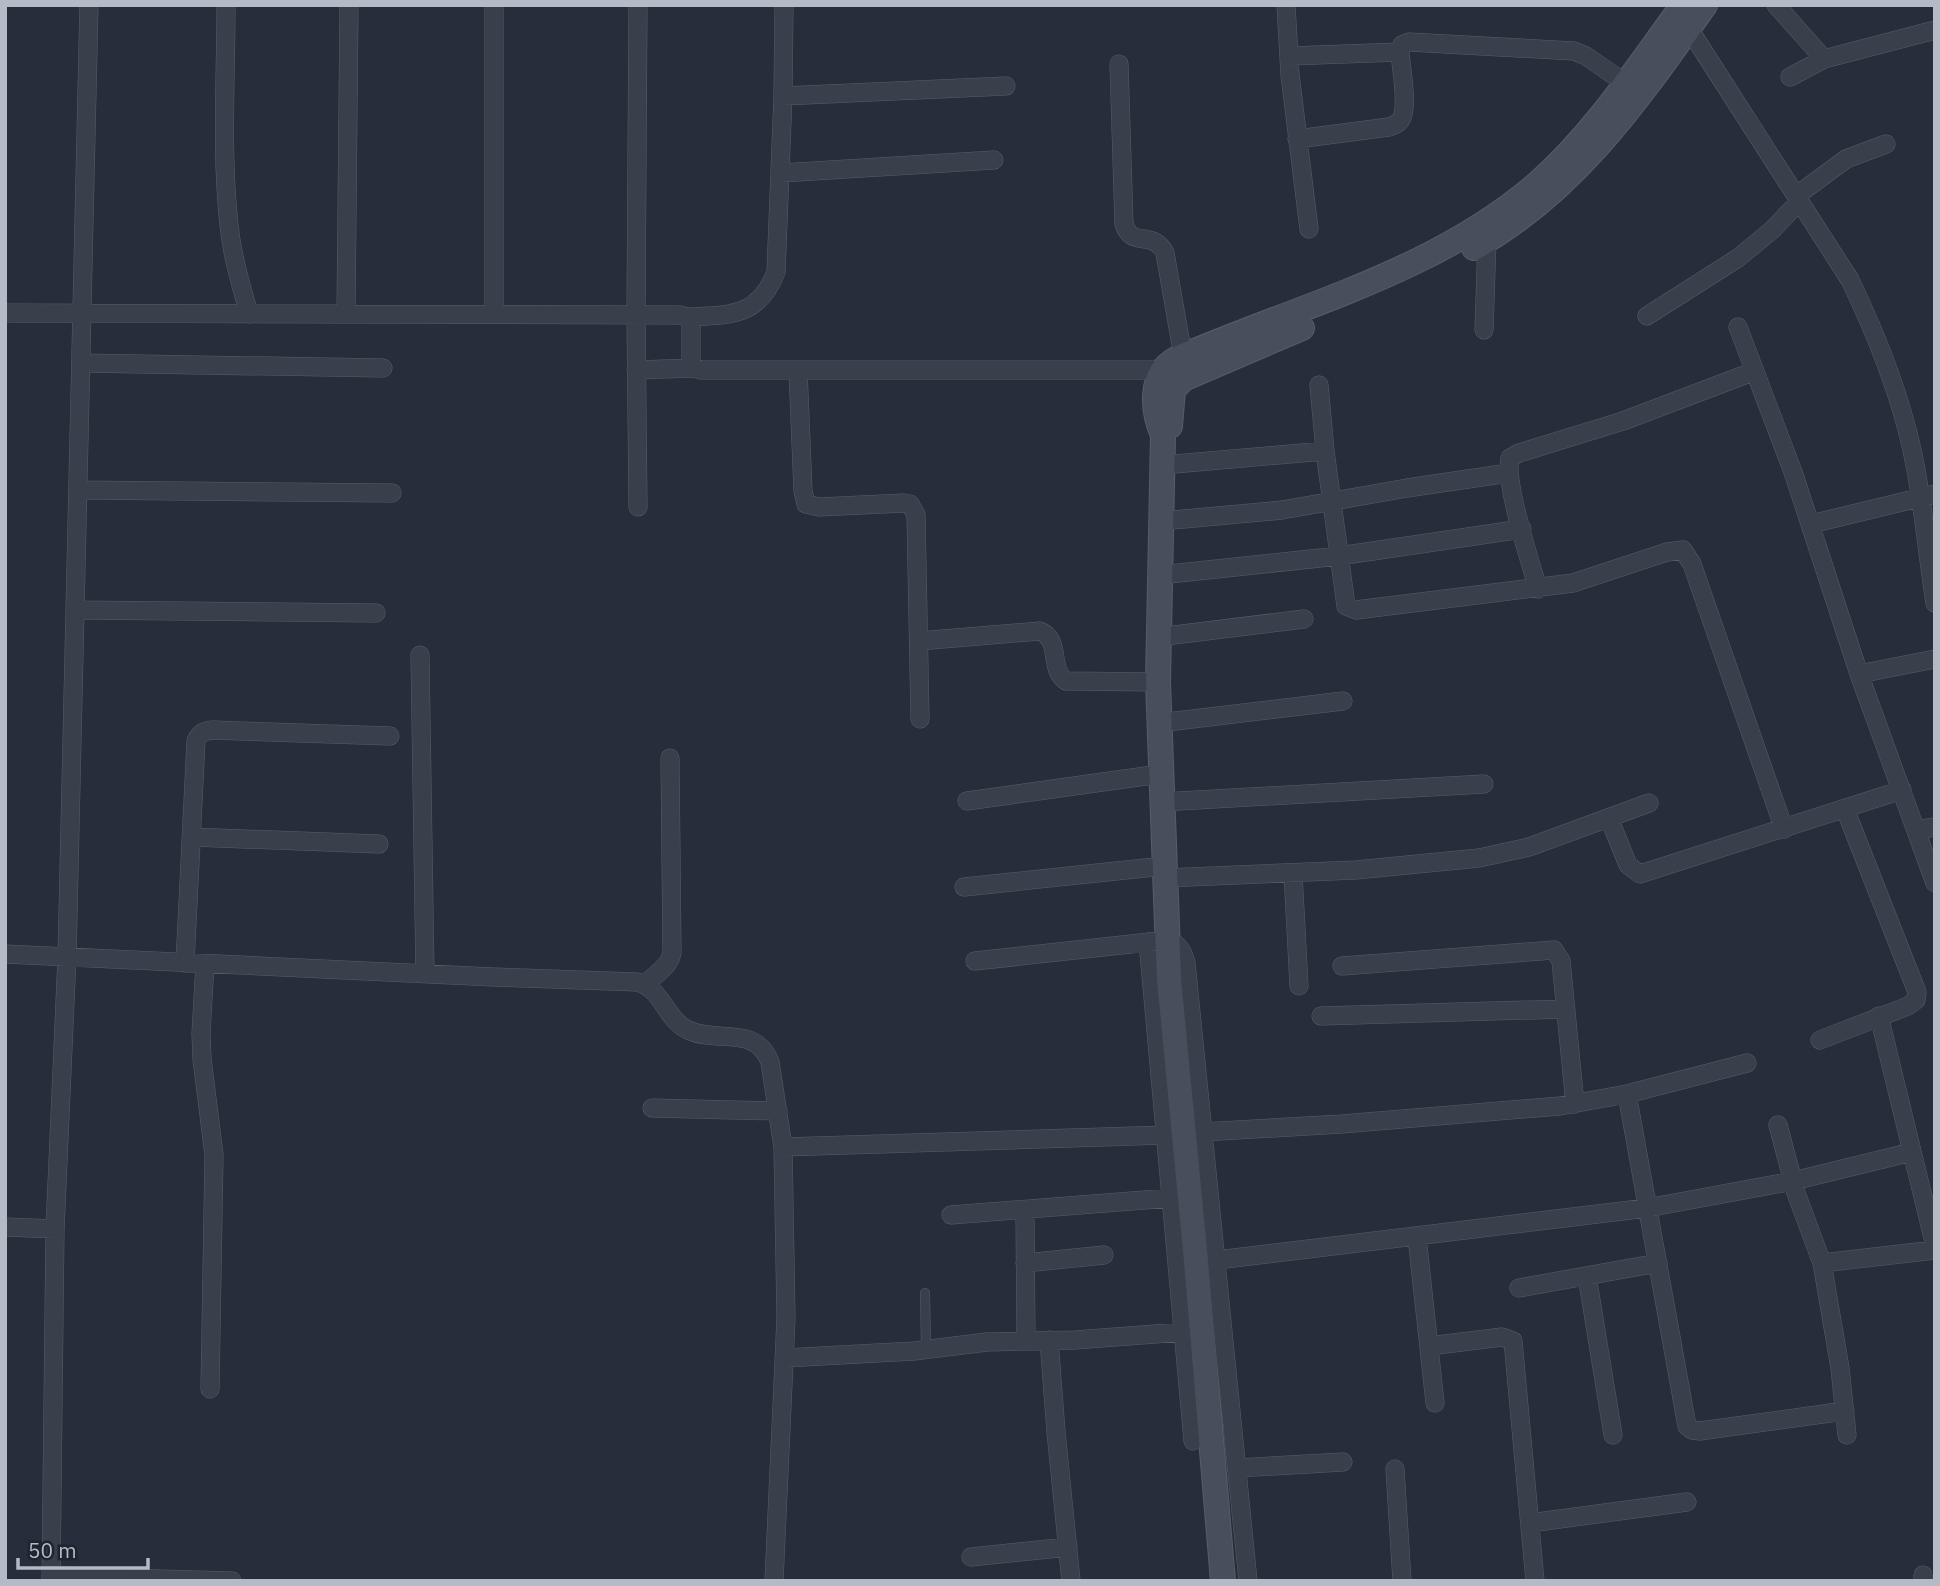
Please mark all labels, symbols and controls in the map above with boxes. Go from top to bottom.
scale bar [18,1526,147,1570]
text: 50 m [28,1536,77,1564]

